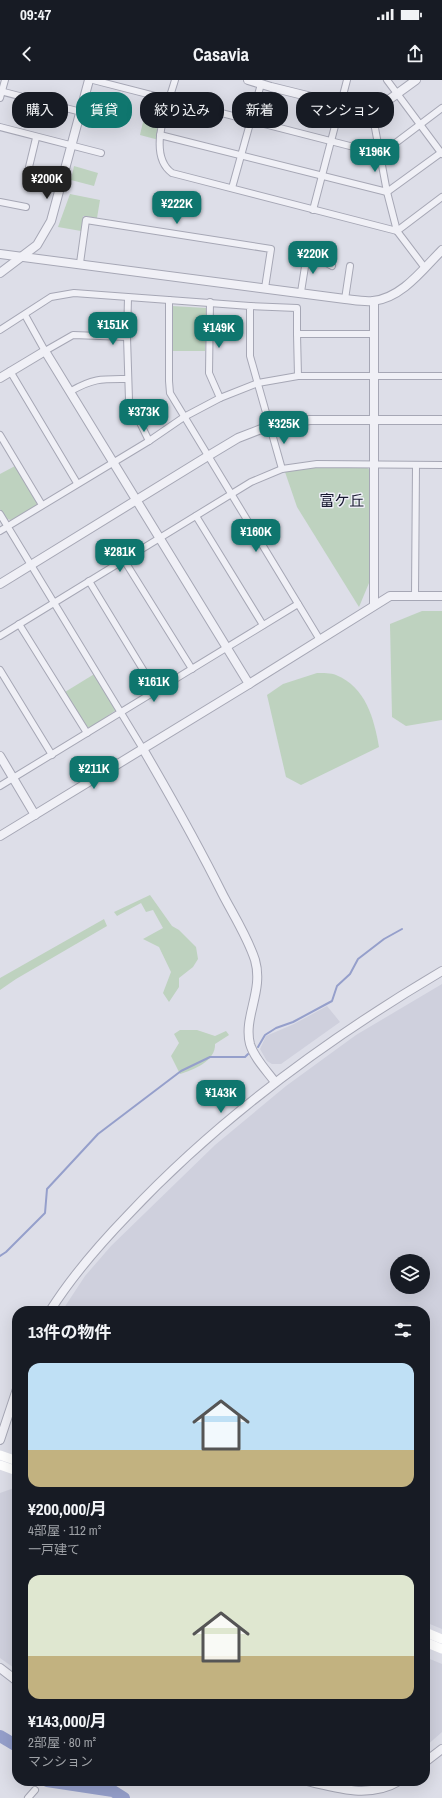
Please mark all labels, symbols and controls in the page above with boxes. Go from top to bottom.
text: 09:47 [20,4,51,25]
text: Casavia [193,42,249,67]
icon: back [16,43,38,65]
icon: share [404,43,426,65]
chip: 購入 [12,92,68,128]
chip: 賃貸 [76,92,132,128]
chip: 絞り込み [140,92,224,128]
chip: 新着 [232,92,288,128]
chip: マンション [296,92,394,128]
pin: ¥196K [347,139,403,173]
text: ¥196K [359,143,391,160]
pin: ¥200K [19,166,75,200]
text: ¥200K [31,170,63,187]
pin: ¥222K [149,191,205,225]
text: ¥222K [161,195,193,212]
pin: ¥220K [285,241,341,275]
text: ¥220K [297,245,329,262]
pin: ¥151K [85,312,141,346]
pin: ¥149K [191,315,247,349]
text: ¥151K [97,316,129,333]
text: ¥149K [203,319,235,336]
pin: ¥373K [116,399,172,433]
text: ¥373K [128,403,160,420]
pin: ¥325K [256,411,312,445]
text: ¥325K [268,415,300,432]
district label: 富ケ丘 [319,490,365,511]
pin: ¥160K [228,519,284,553]
text: ¥160K [240,523,272,540]
pin: ¥281K [92,539,148,573]
text: ¥281K [104,543,136,560]
pin: ¥161K [126,669,182,703]
text: ¥161K [138,673,170,690]
pin: ¥211K [66,756,122,790]
text: ¥211K [79,760,109,777]
pin: ¥143K [193,1080,249,1114]
text: ¥143K [205,1084,237,1101]
map controls [390,1254,430,1294]
button: layers [390,1254,430,1294]
icon: filters [392,1319,414,1341]
text: 13件の物件 [28,1320,112,1343]
icon: home [185,1389,257,1461]
text: ¥200,000/月 [28,1497,107,1520]
text: 4部屋 · 112 m² [28,1522,101,1539]
text: 一戸建て [28,1541,80,1558]
icon: home [185,1601,257,1673]
text: ¥143,000/月 [28,1709,107,1732]
text: 2部屋 · 80 m² [28,1734,96,1751]
text: マンション [28,1753,93,1770]

